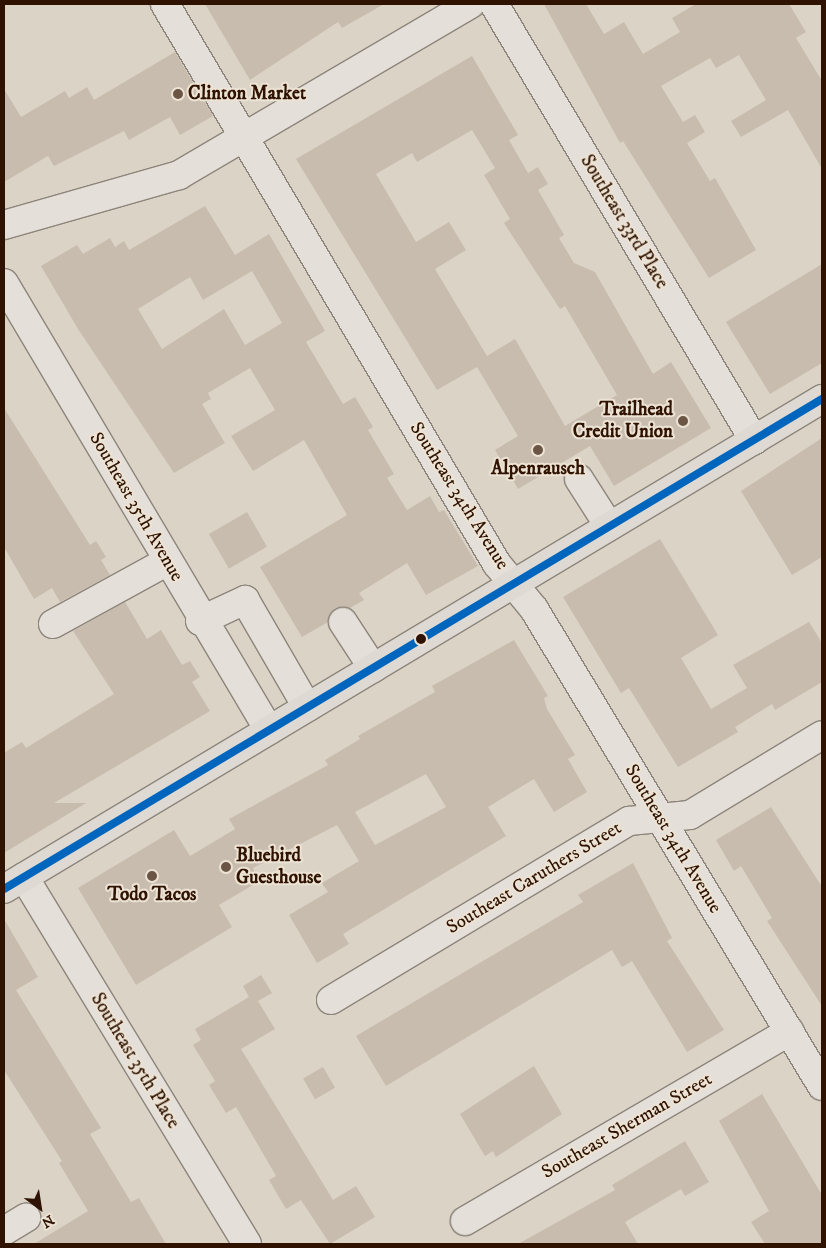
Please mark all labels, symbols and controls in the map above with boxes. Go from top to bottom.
place label: Clinton Market [188,83,306,105]
marker: Clinton Market [172,88,184,100]
street label: Southeast 33rd Place [575,151,673,293]
place label: Trailhead Credit Union [573,399,673,443]
marker: Trailhead Credit Union [677,415,689,427]
street label: Southeast 34th Avenue [404,418,514,574]
street label: Southeast 35th Avenue [84,428,188,586]
marker: Alpenrausch [532,444,544,456]
place label: Alpenrausch [491,458,585,480]
unlabelled marker [416,634,426,644]
street label: Southeast 34th Avenue [620,760,726,918]
street label: Southeast Caruthers Street [442,817,626,939]
place label: Bluebird Guesthouse [236,845,321,889]
marker: Bluebird Guesthouse [220,861,232,873]
marker: Todo Tacos [146,870,158,882]
place label: Todo Tacos [108,884,196,906]
street label: Southeast 35th Place [86,989,184,1133]
street label: Southeast Sherman Street [538,1068,716,1184]
north arrow [15,1183,65,1233]
text: N [38,1210,57,1232]

